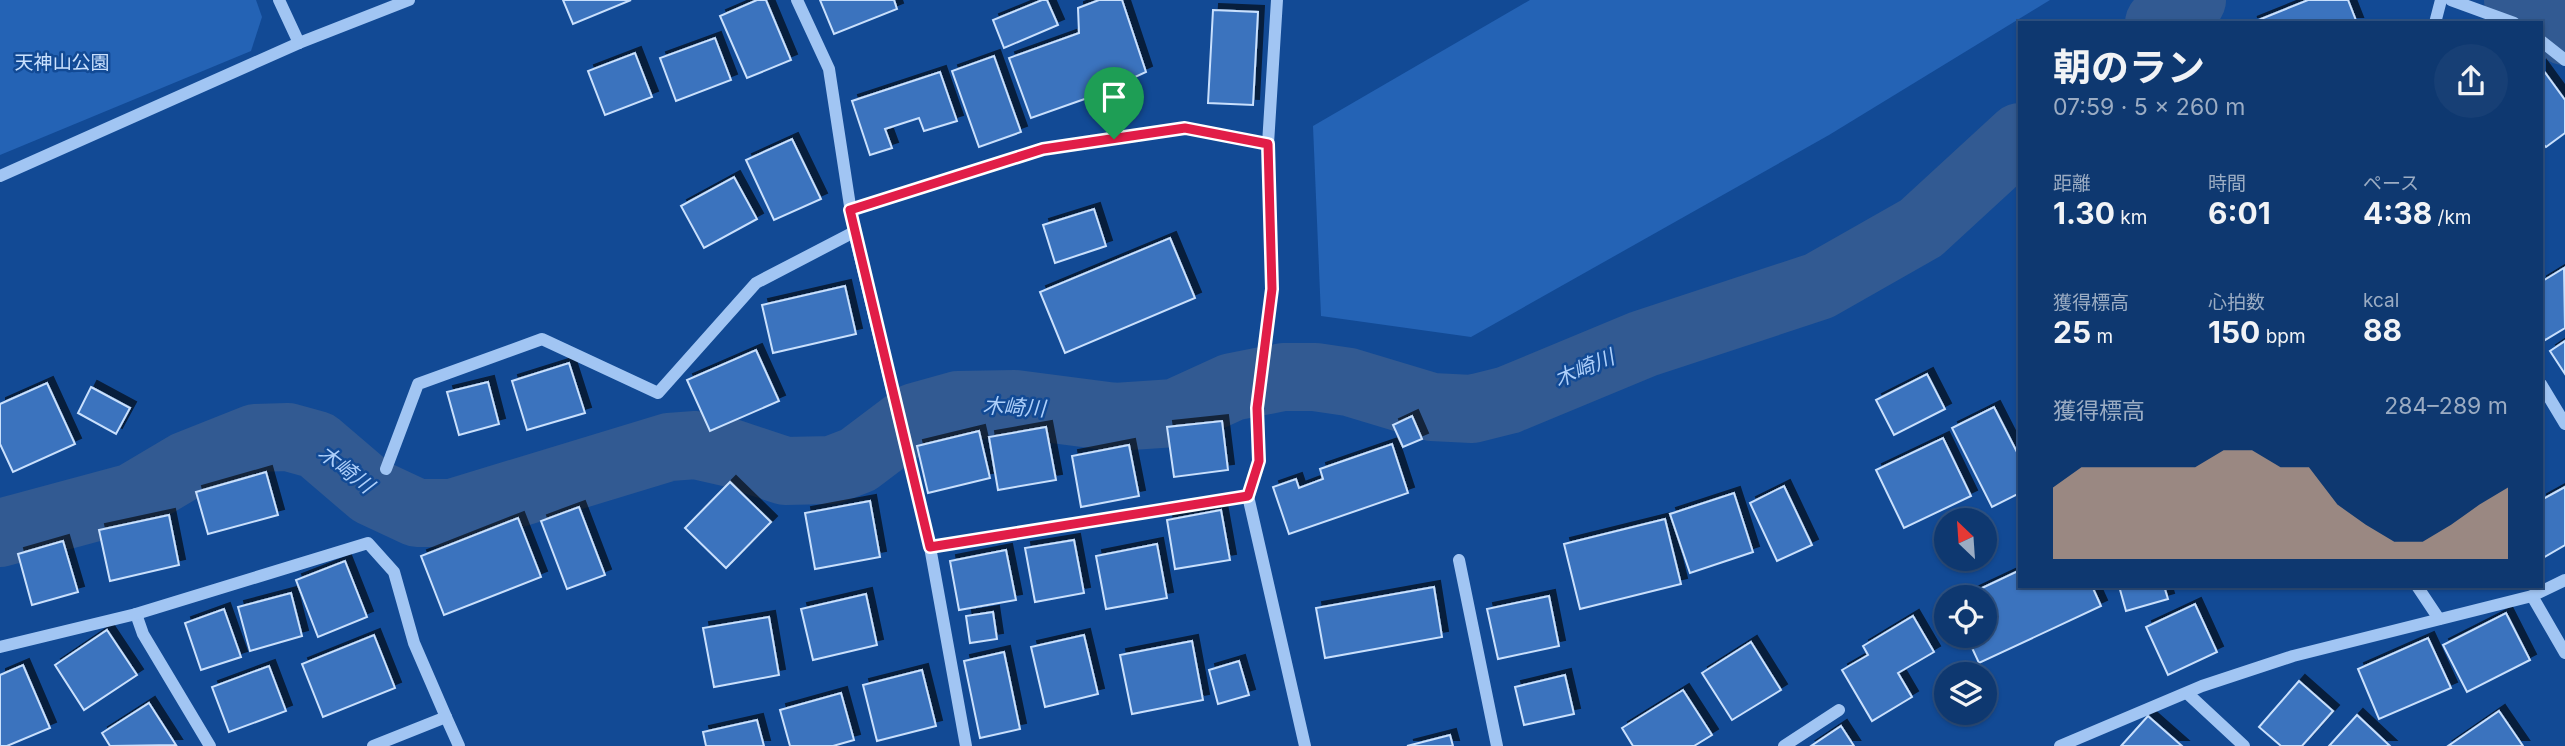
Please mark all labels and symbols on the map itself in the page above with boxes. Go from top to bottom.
park label: 天神山公園 [14,51,110,74]
pin [1084,67,1144,139]
water label: 木崎川 [1550,343,1620,392]
water label: 木崎川 [982,393,1048,421]
water label: 木崎川 [313,440,380,499]
north arrow [1934,508,1997,570]

